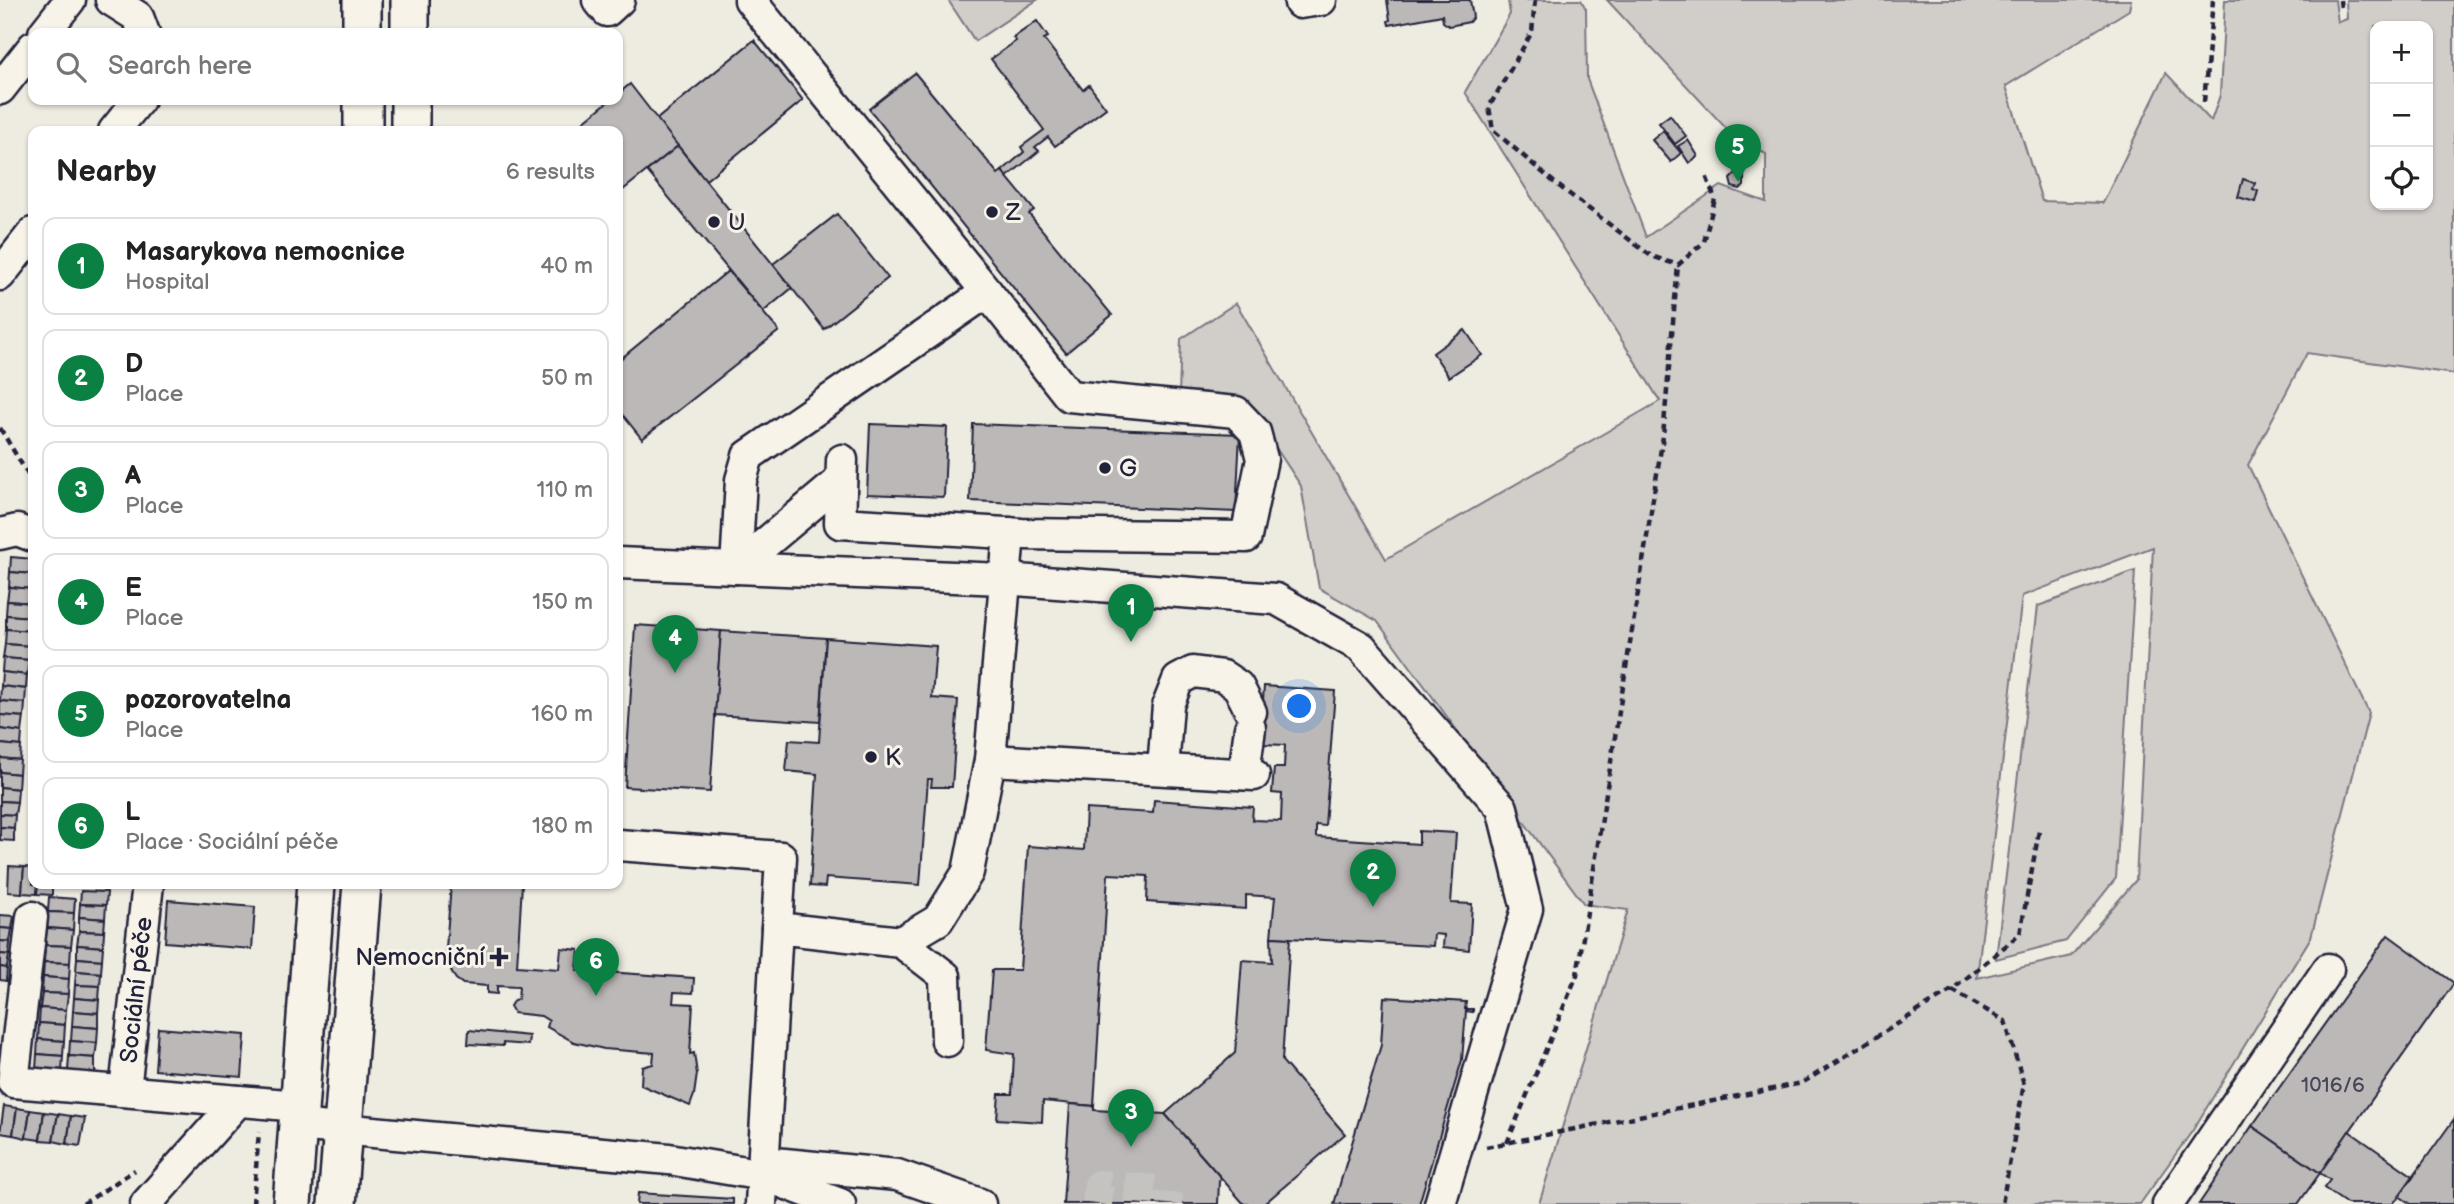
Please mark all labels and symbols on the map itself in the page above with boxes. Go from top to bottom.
pin: 5 [1715,124,1761,182]
place label: Z [1005,198,1021,227]
marker: Z [984,204,1000,220]
place label: U [728,208,746,237]
marker: U [706,214,722,230]
place label: G [1119,454,1137,483]
marker: G [1097,460,1113,476]
pin: 1 [1108,584,1154,642]
pin: 4 [652,615,698,673]
your location [1282,689,1316,723]
place label: K [885,743,901,772]
marker: K [863,749,879,765]
pin: 2 [1350,849,1396,907]
street label: Sociální péče [114,916,159,1065]
pin: 6 [573,938,619,996]
place label: Nemocniční [355,943,485,972]
marker: Nemocniční [491,949,507,965]
house number: 1016/6 [2301,1073,2365,1098]
pin: 3 [1108,1089,1154,1147]

